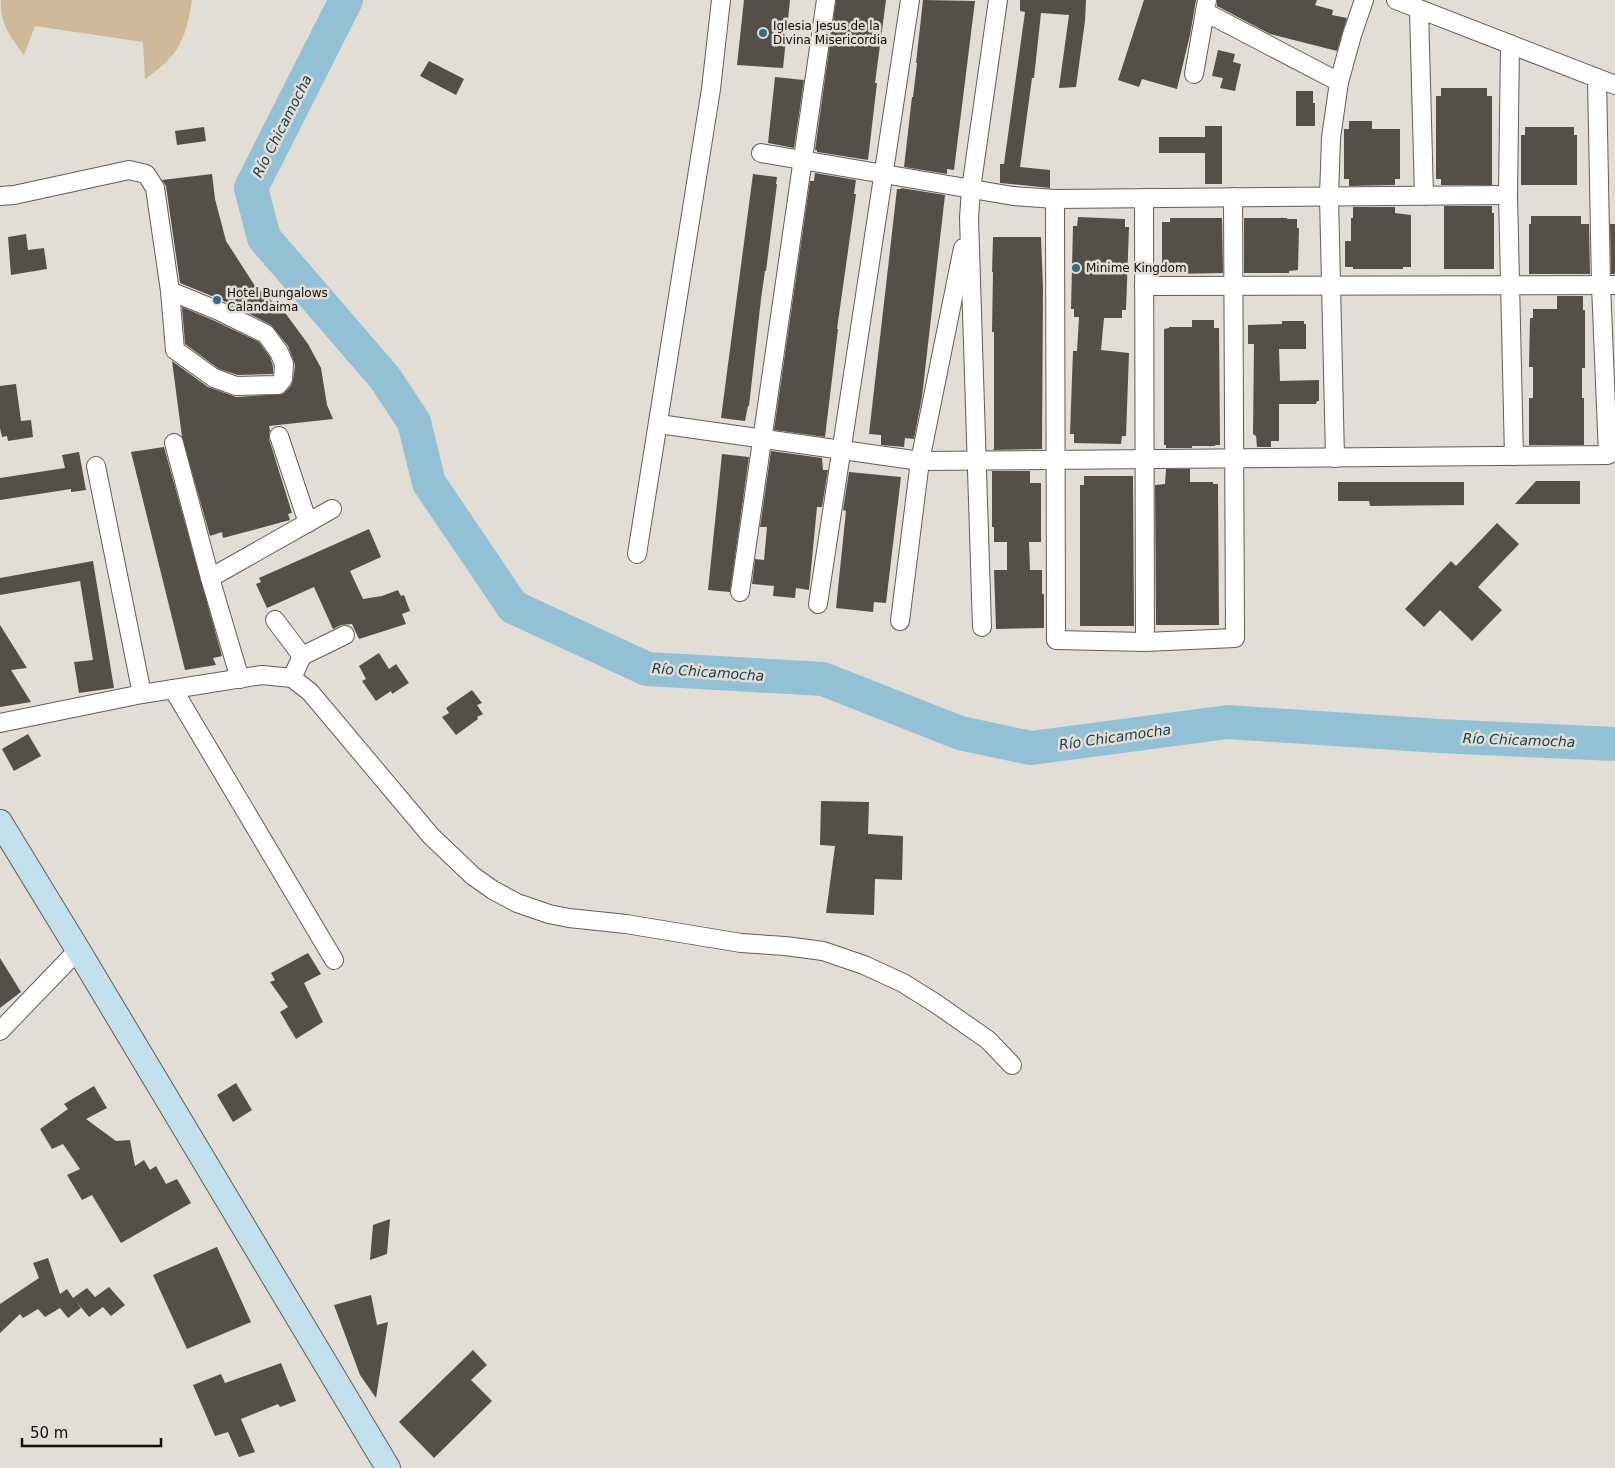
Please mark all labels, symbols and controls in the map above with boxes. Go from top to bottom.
place label: Iglesia Jesus de la Divina Misericordia [773,19,887,47]
marker: Iglesia Jesus de la Divina Misericordia [757,27,769,39]
water label: Río Chicamocha [249,72,315,180]
place label: Minime Kingdom [1086,261,1187,275]
marker: Minime Kingdom [1070,262,1082,274]
place label: Hotel Bungalows Calandaima [227,286,328,314]
marker: Hotel Bungalows Calandaima [211,294,223,306]
water label: Río Chicamocha [651,660,765,684]
water label: Río Chicamocha [1058,721,1172,753]
water label: Río Chicamocha [1462,730,1576,750]
scale bar [22,1416,161,1448]
text: 50 m [30,1424,68,1442]

